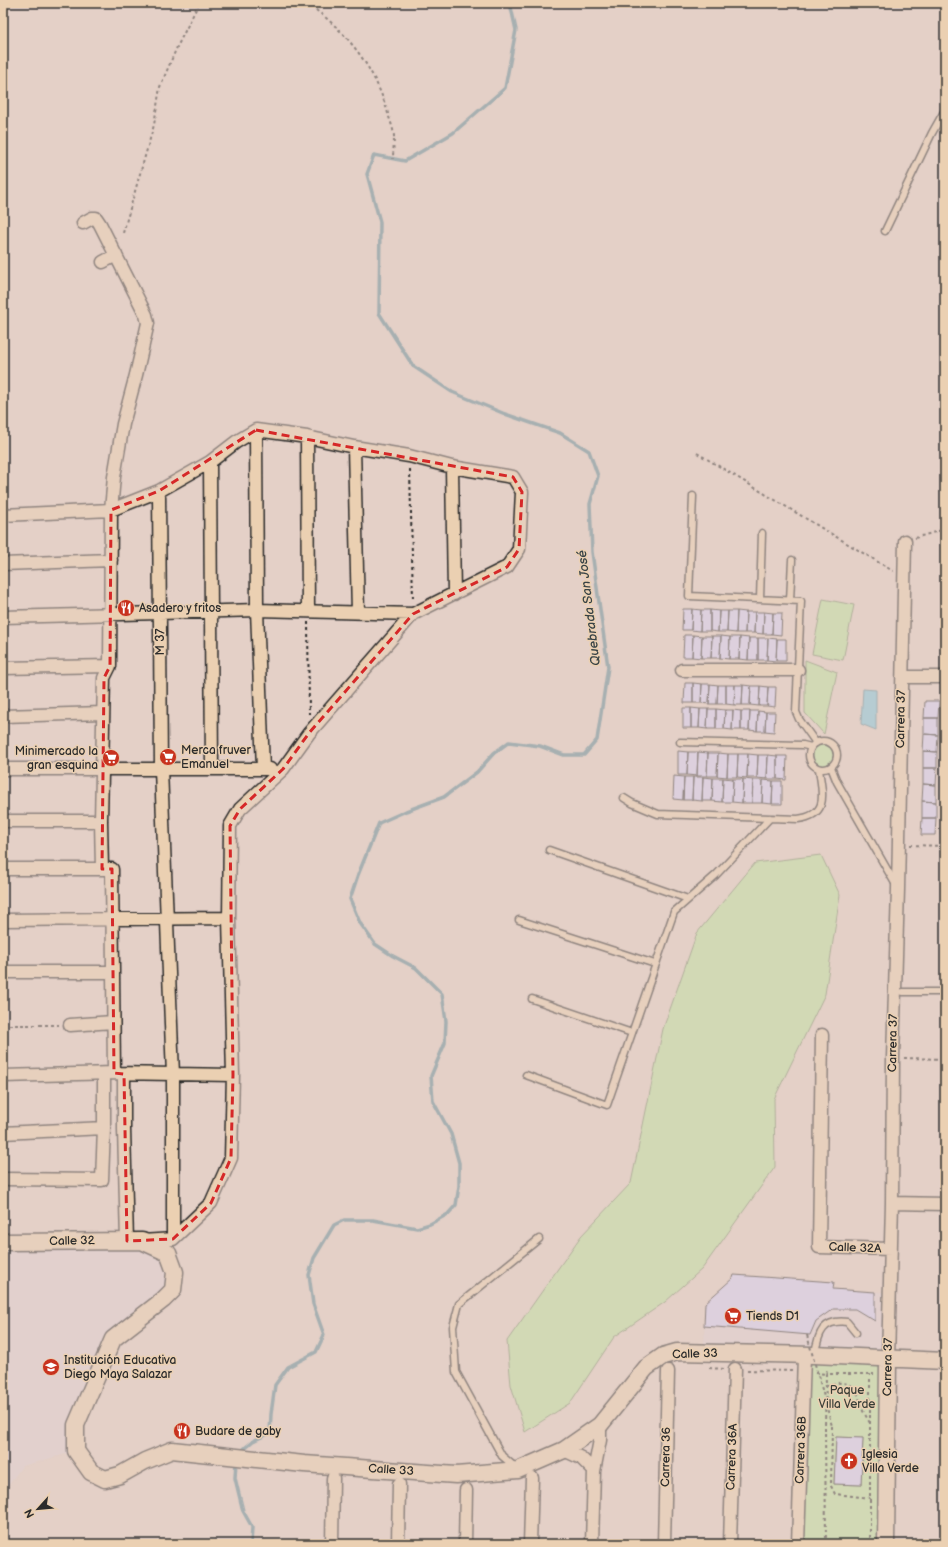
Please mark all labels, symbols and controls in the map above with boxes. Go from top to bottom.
water label: Quebrada San José [574,549,604,667]
restaurant icon: Asadero y fritos [116,598,136,618]
place label: Asadero y fritos [139,601,221,616]
street label: M 37 [153,628,168,655]
street label: Carrera 37 [893,690,909,748]
place label: Merca fruver Emanuel [181,743,251,772]
place label: Minimercado la gran esquina [15,744,98,773]
supermarket icon: Merca fruver Emanuel [158,747,178,767]
supermarket icon: Minimercado la gran esquina [101,748,121,768]
street label: Carrera 37 [885,1014,901,1072]
street label: Calle 32 [49,1233,95,1249]
street label: Calle 32A [828,1240,882,1256]
supermarket icon: Tiends D1 [723,1306,743,1326]
place label: Tiends D1 [746,1309,799,1324]
street label: Carrera 37 [880,1338,896,1396]
street label: Calle 33 [672,1346,718,1362]
place label: Institución Educativa Diego Maya Salazar [64,1353,177,1382]
school or university icon: Institución Educativa Diego Maya Salazar [41,1357,61,1377]
park label: Paque Villa Verde [819,1383,875,1412]
street label: Carrera 36B [792,1416,810,1484]
restaurant icon: Budare de gaby [172,1421,192,1441]
street label: Carrera 36A [723,1423,741,1491]
place label: Budare de gaby [195,1424,282,1439]
street label: Carrera 36 [658,1427,674,1487]
place label: Iglesia Villa Verde [862,1447,919,1476]
church icon: Iglesia Villa Verde [839,1451,859,1471]
street label: Calle 33 [368,1461,414,1479]
north arrow [18,1489,58,1529]
text: N [22,1507,37,1520]

